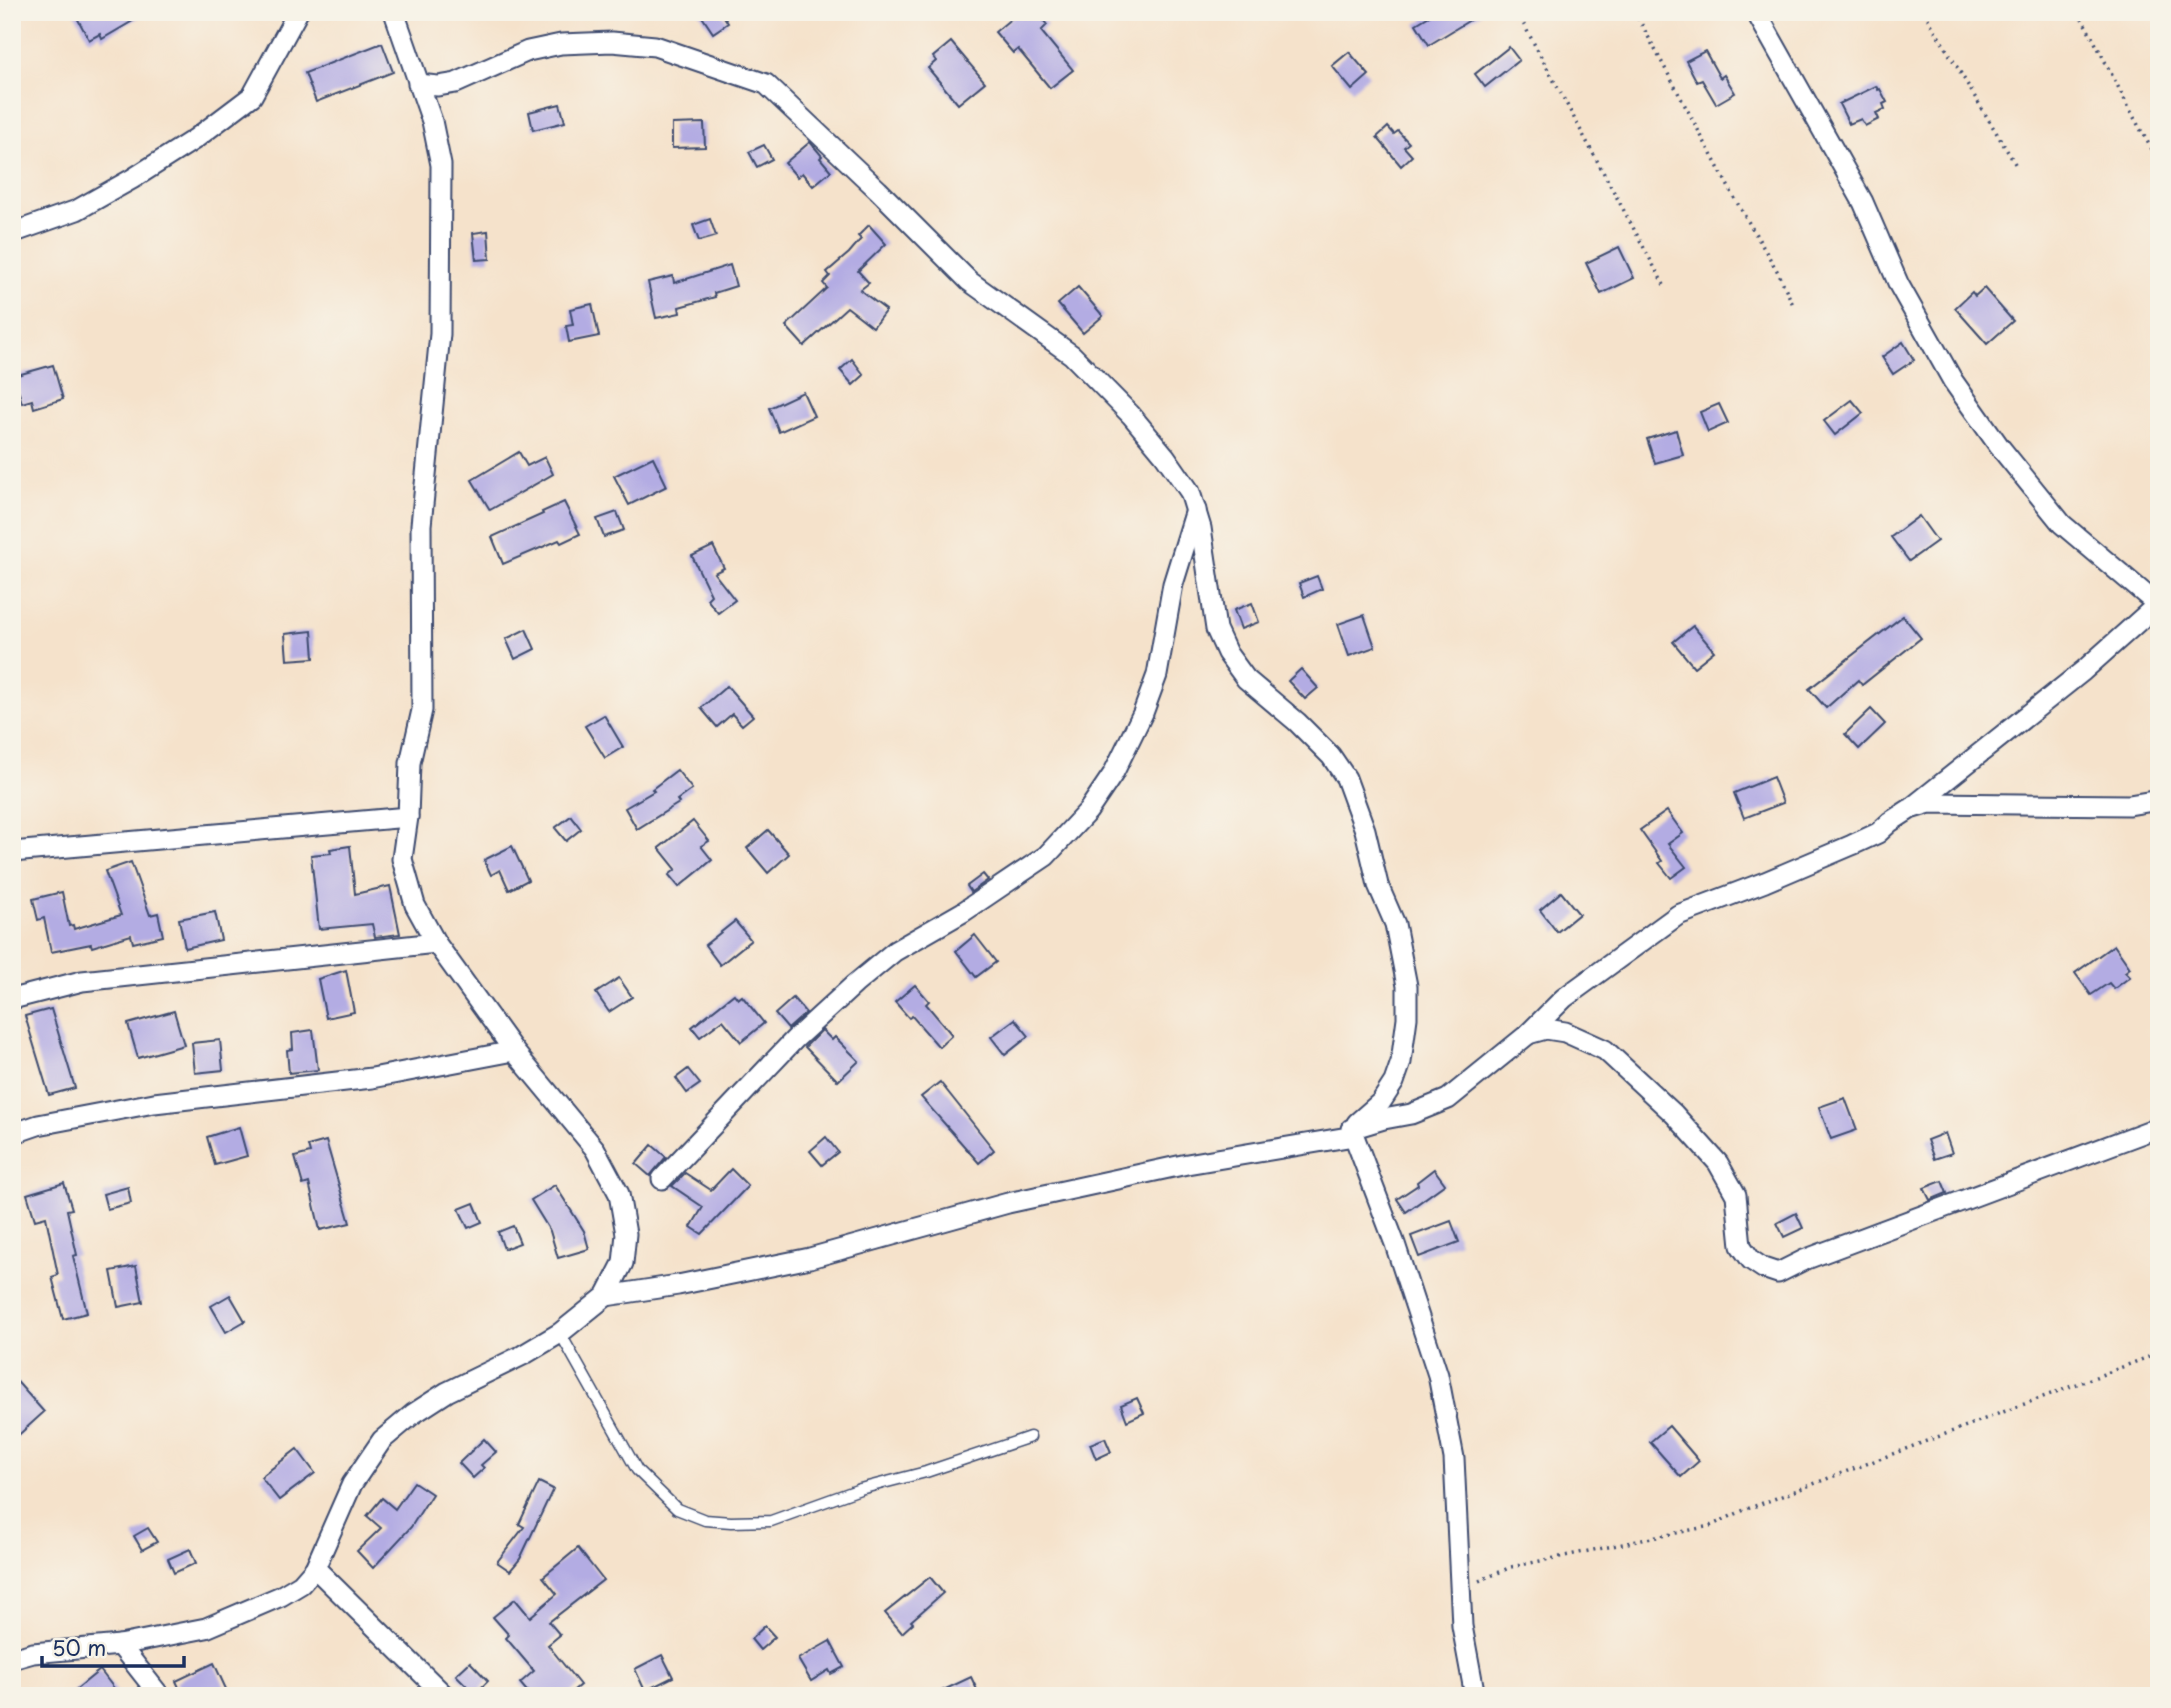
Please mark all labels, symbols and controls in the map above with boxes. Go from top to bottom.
scale bar [42,1624,184,1668]
text: 50 m [52,1631,106,1663]

